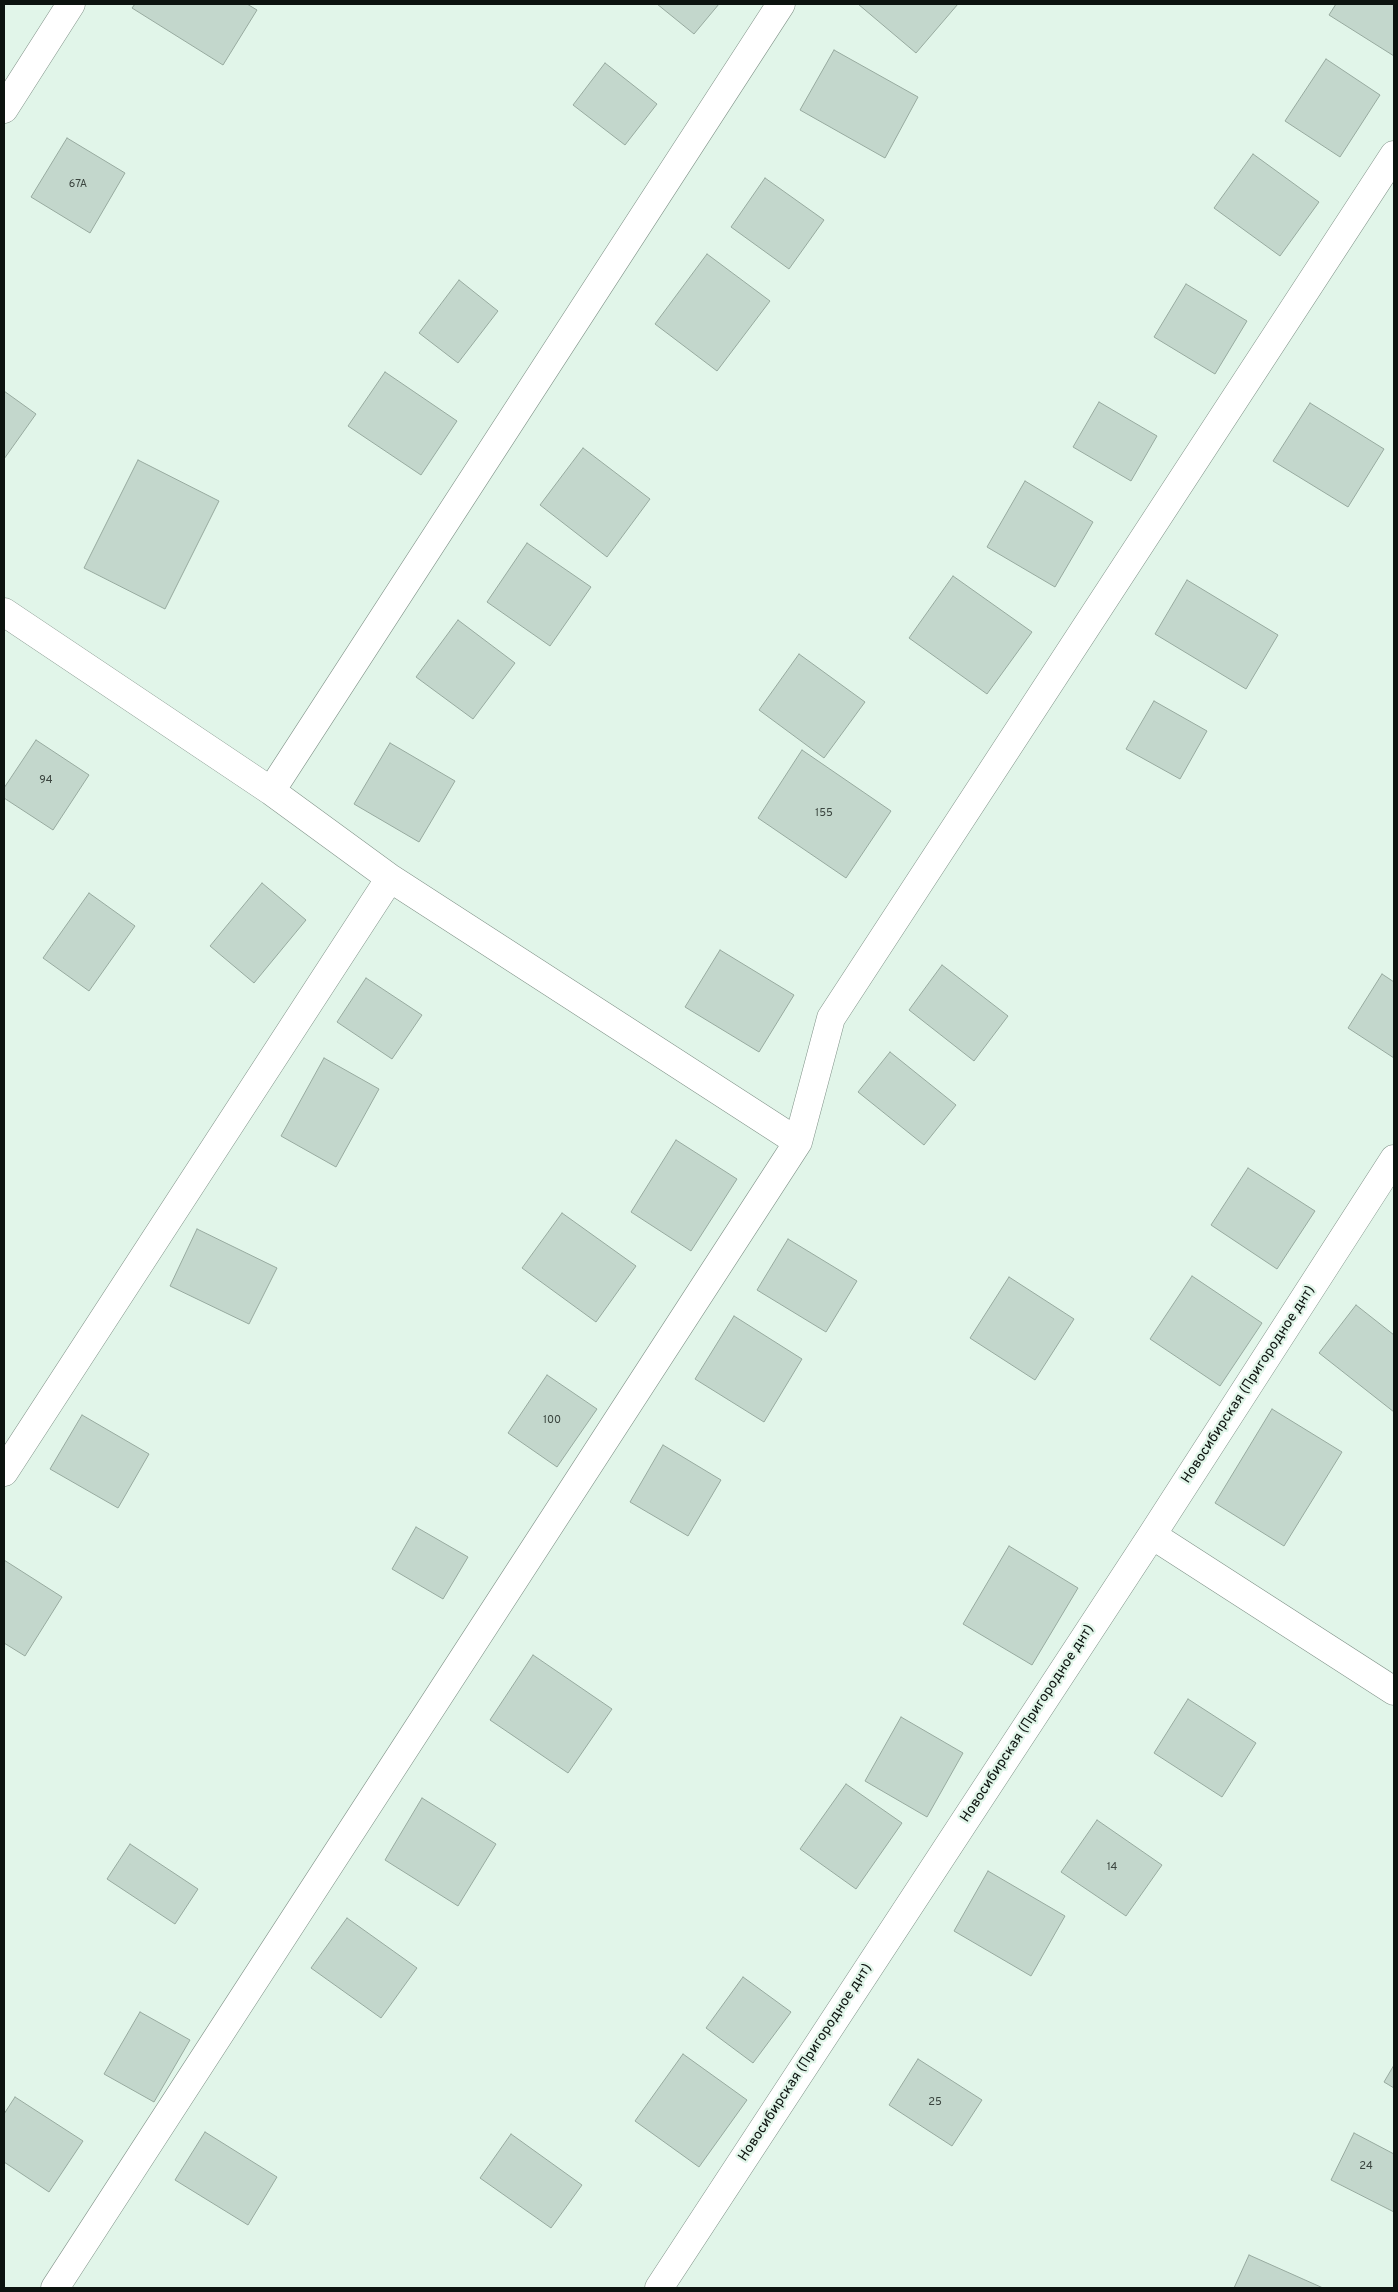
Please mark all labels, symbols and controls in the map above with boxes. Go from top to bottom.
house number: 67А [69,178,87,192]
house number: 94 [39,774,53,788]
house number: 155 [815,807,833,821]
street label: Новосибирская (Пригородное днт) [1179,1283,1319,1487]
house number: 100 [543,1414,561,1428]
street label: Новосибирская (Пригородное днт) [958,1622,1098,1826]
house number: 14 [1107,1861,1117,1875]
street label: Новосибирская (Пригородное днт) [736,1961,876,2165]
house number: 25 [928,2096,942,2110]
house number: 24 [1359,2160,1373,2174]

